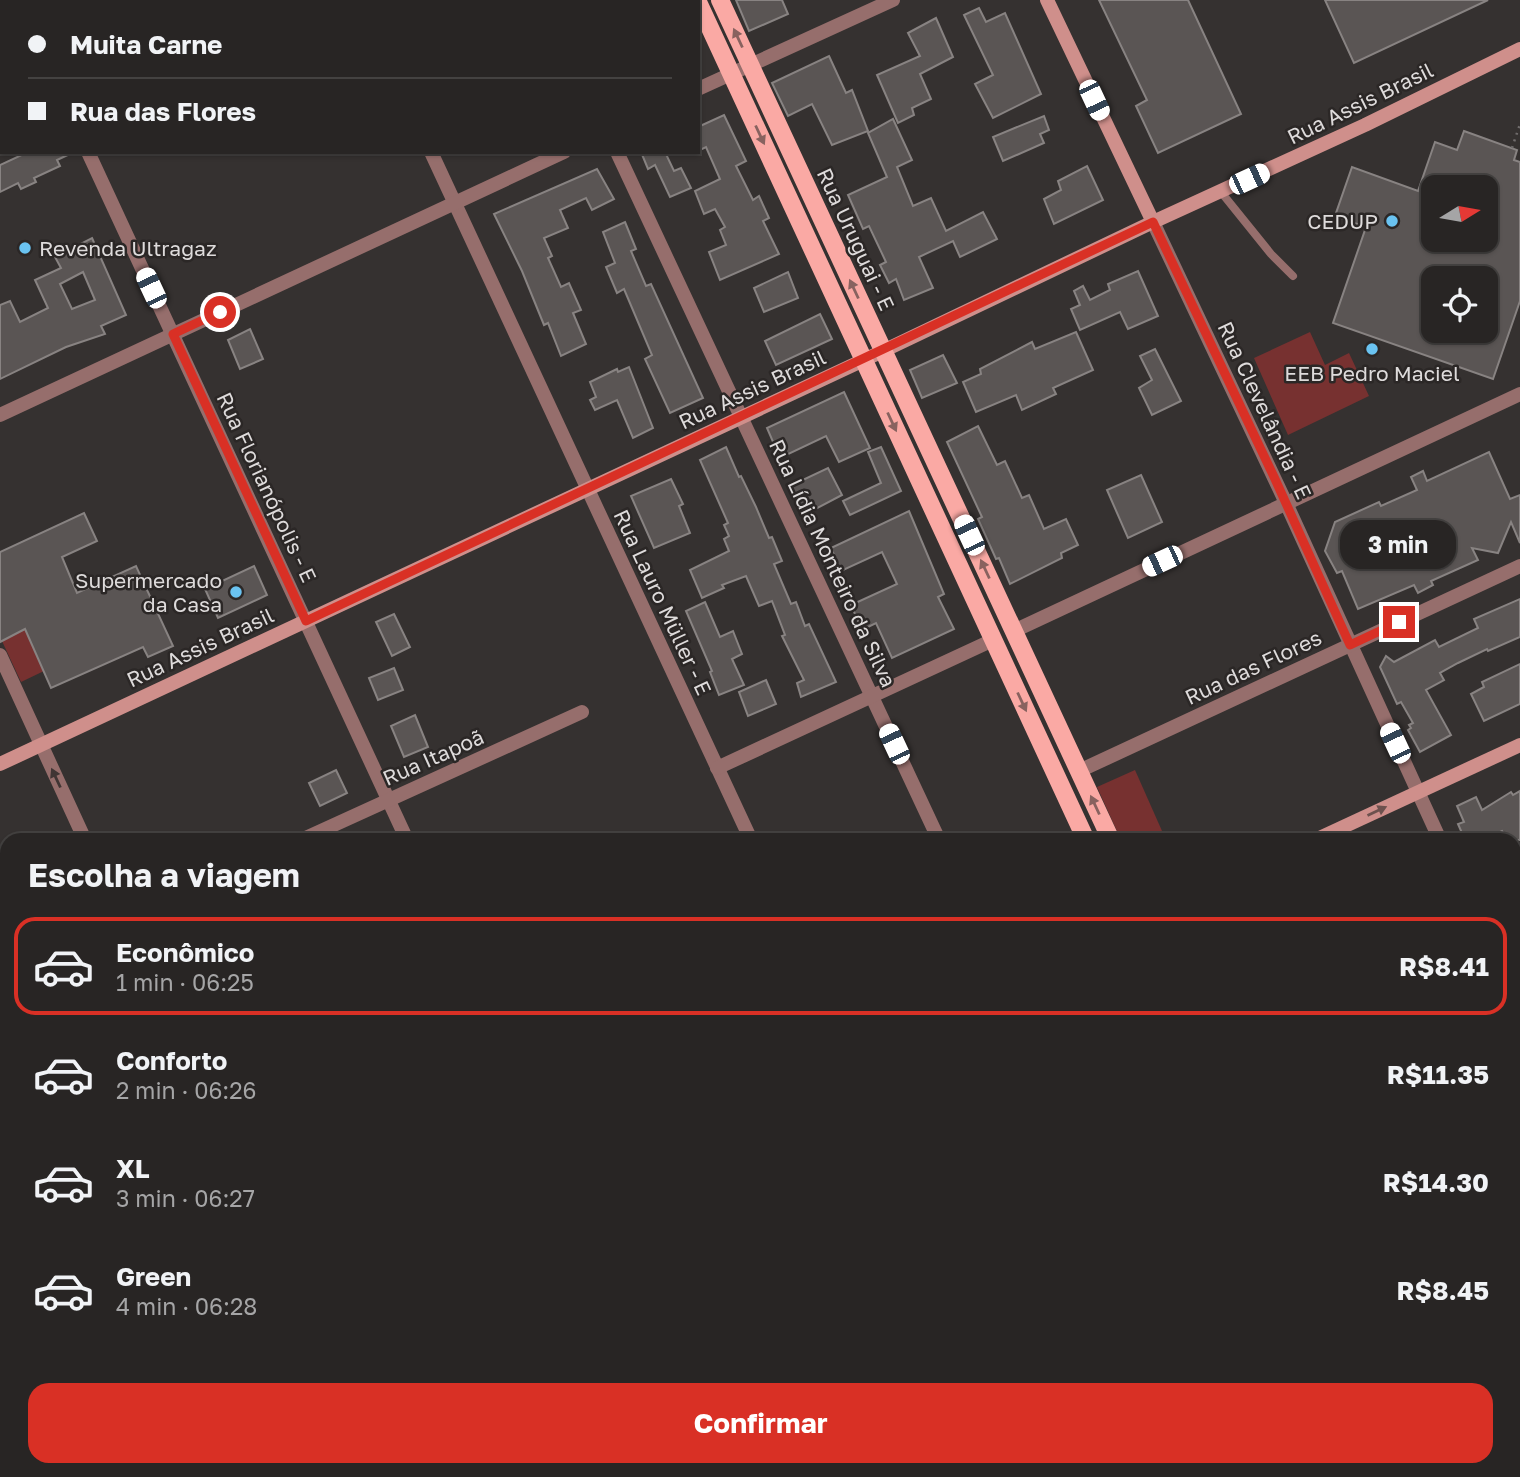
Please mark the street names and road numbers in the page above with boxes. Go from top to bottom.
street label: Rua Assis Brasil [1283,56,1437,150]
street label: Rua Uruguai - E [812,164,900,314]
street label: Rua Clevelândia - E [1212,317,1318,503]
street label: Rua Assis Brasil [674,344,830,434]
street label: Rua Florianópolis - E [212,388,322,586]
street label: Rua Lídia Monteiro da Silva [764,435,902,691]
street label: Rua Lauro Müller - E [609,505,717,699]
street label: Rua Assis Brasil [122,602,278,692]
street label: Rua das Flores [1181,624,1325,710]
street label: Rua Itapoã [378,723,488,791]

